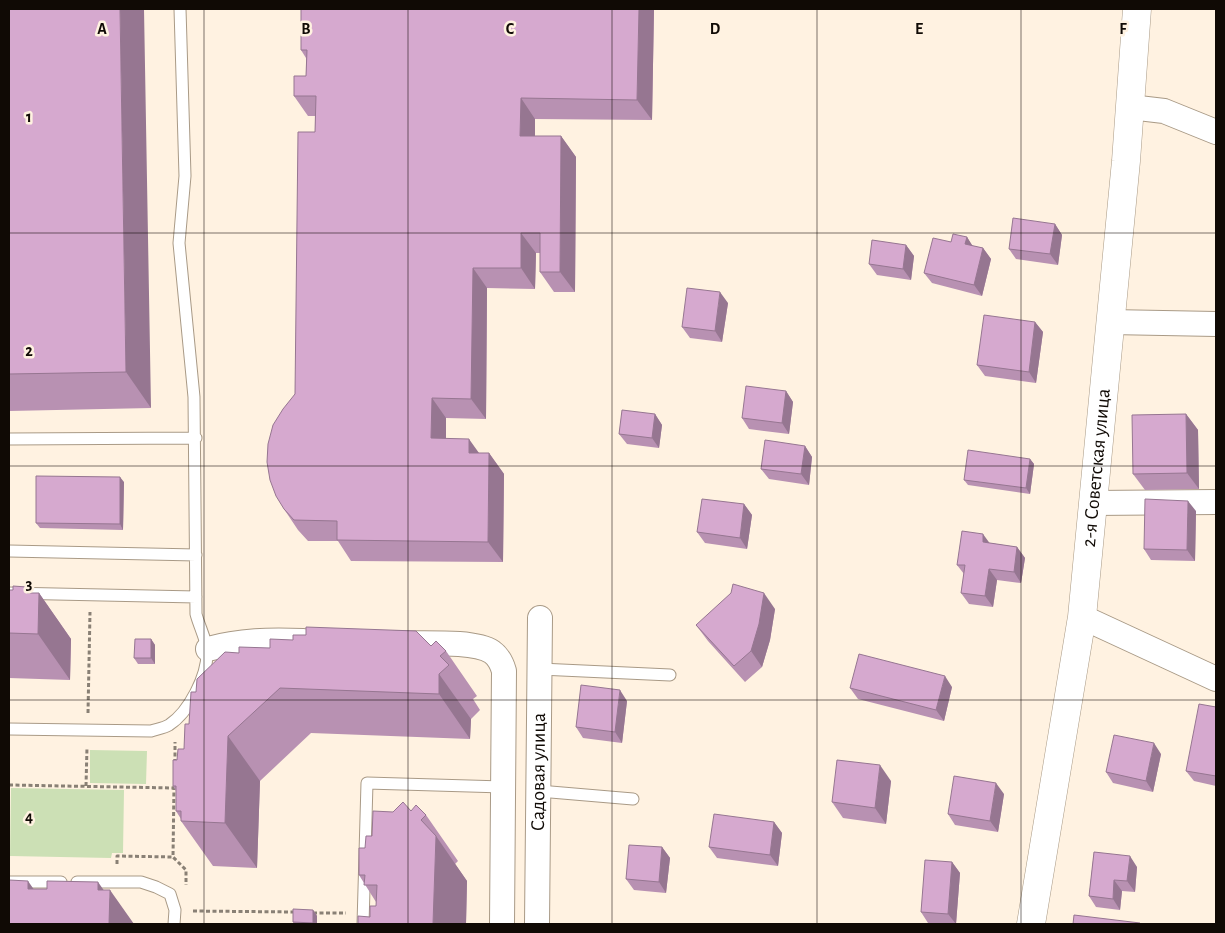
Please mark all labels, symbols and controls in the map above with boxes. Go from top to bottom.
text: A [97,21,107,37]
text: B [301,21,311,37]
text: C [506,21,515,37]
text: D [710,21,721,37]
text: E [915,21,923,37]
text: F [1119,21,1127,37]
text: 1 [26,109,32,125]
text: 2 [25,343,33,359]
street label: 2-я Советская улица [1079,388,1114,548]
text: 3 [26,576,33,592]
street label: Садовая улица [528,713,549,831]
text: 4 [25,809,33,825]

